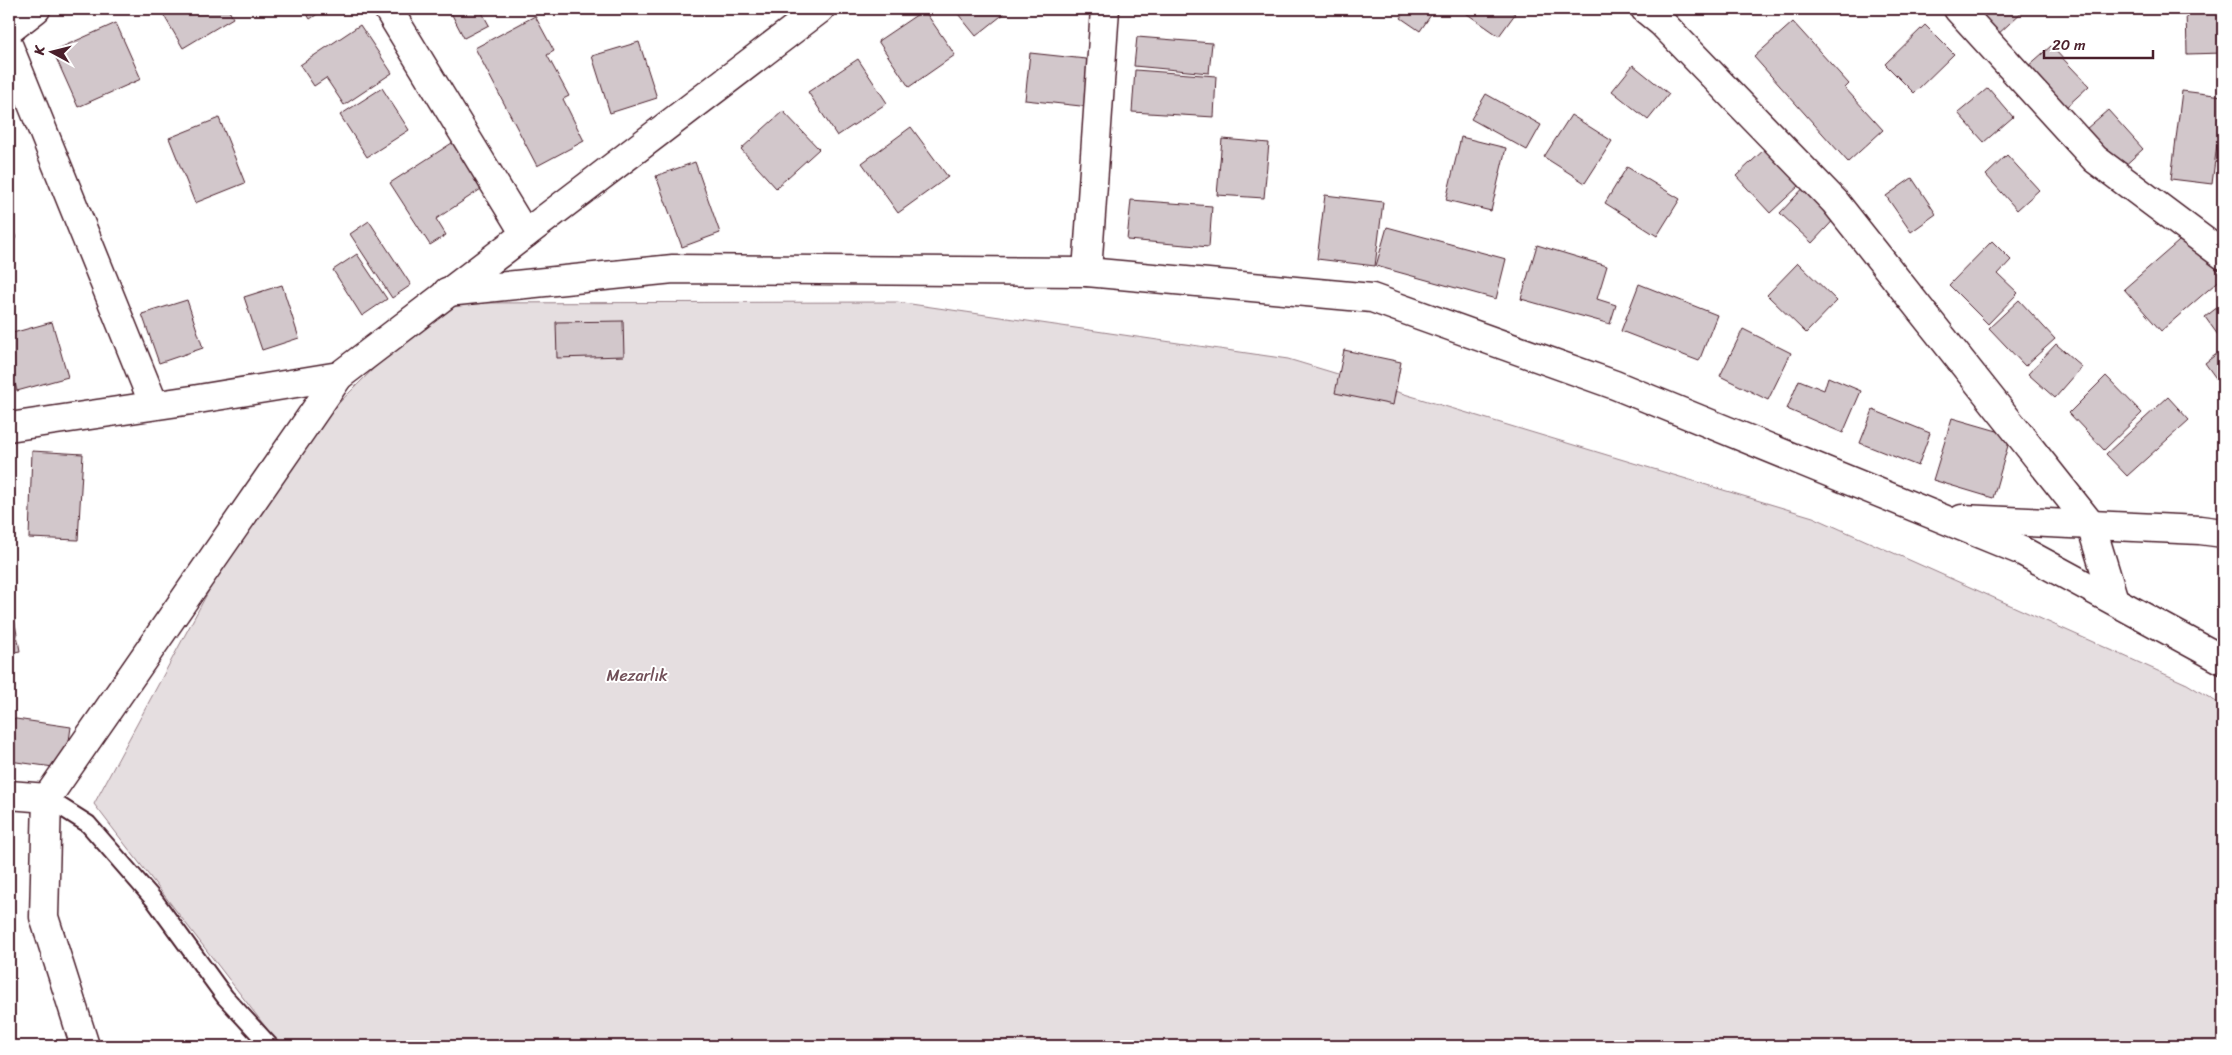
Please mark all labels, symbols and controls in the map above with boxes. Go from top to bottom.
north arrow [28,28,78,78]
scale bar [2044,28,2153,60]
text: 20 m [2052,32,2086,58]
text: K [27,43,53,57]
park label: Mezarlık [607,661,668,690]

